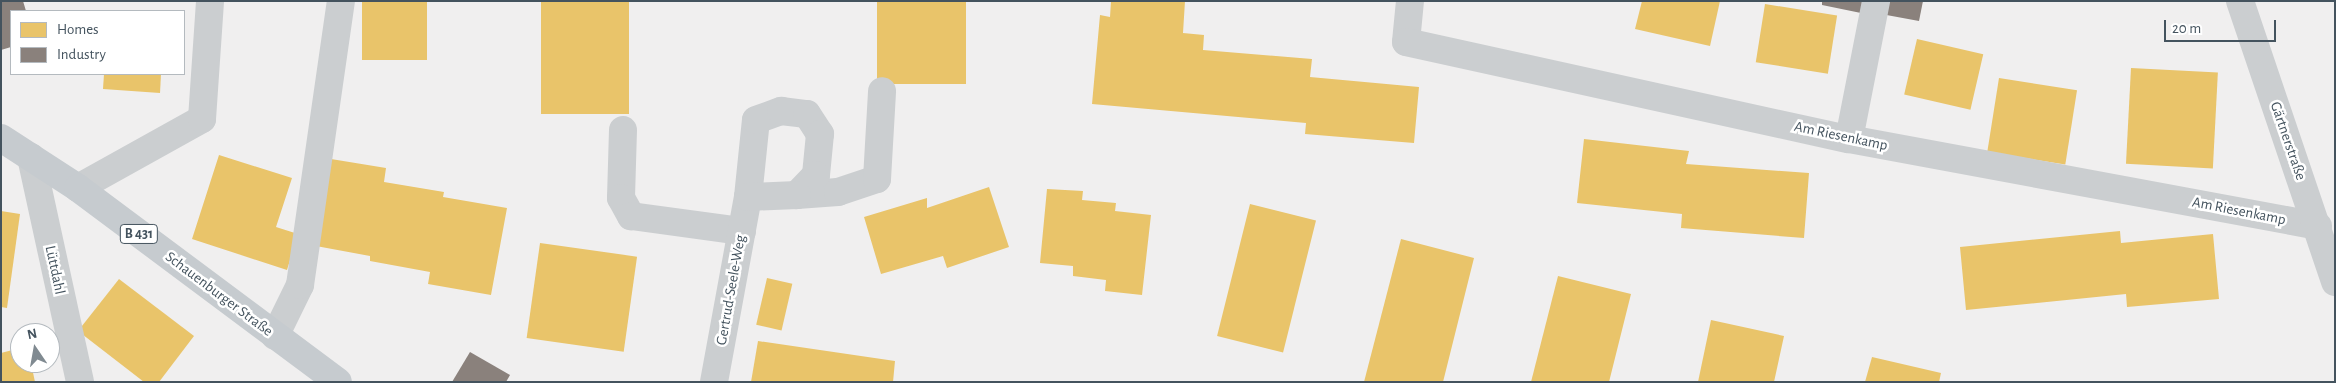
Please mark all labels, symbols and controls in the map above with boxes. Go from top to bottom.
legend [10,10,185,75]
scale bar [2166,10,2278,42]
text: 20 m [2172,21,2201,36]
text: Homes [57,22,99,37]
text: Industry [57,47,106,62]
street label: Gärtnerstraße [2266,99,2310,183]
street label: Am Riesenkamp [1793,117,1889,155]
street label: Am Riesenkamp [2191,193,2287,229]
road number: B 431 [119,222,159,245]
street label: Gertrud-Seele-Weg [712,234,750,346]
street label: Lüttdahl [41,244,69,296]
street label: Schauenburger Straße [162,248,276,340]
north arrow [10,323,60,373]
text: N [26,326,38,342]

